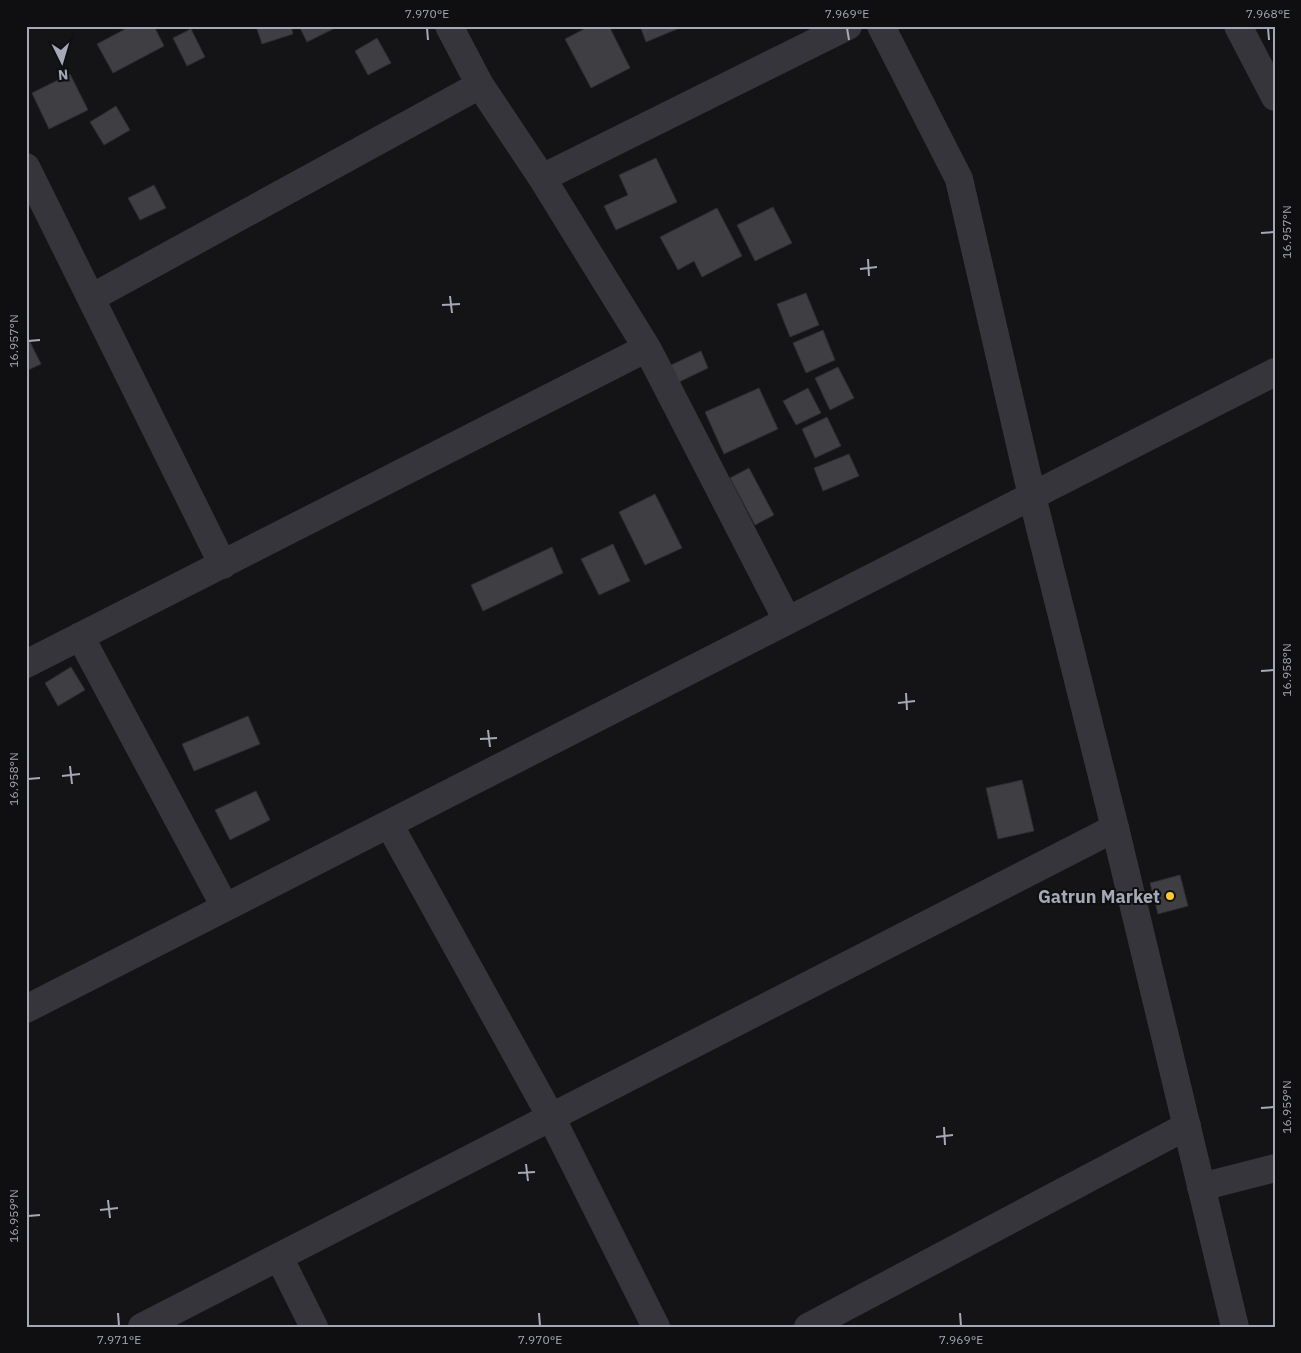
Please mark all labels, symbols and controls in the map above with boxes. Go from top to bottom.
text: 7.970°E [405,6,449,21]
text: 7.969°E [825,6,869,21]
text: 7.968°E [1246,6,1290,21]
north arrow [38,38,88,88]
text: N [57,66,69,84]
text: 16.957°N [1279,205,1294,259]
text: 16.957°N [6,314,21,368]
text: 16.958°N [1279,643,1294,697]
text: 16.958°N [6,752,21,806]
place label: Gatrun Market [1038,885,1160,908]
marker: Gatrun Market [1164,890,1176,902]
text: 16.959°N [1279,1080,1294,1134]
text: 16.959°N [6,1189,21,1243]
text: 7.971°E [97,1332,141,1347]
text: 7.970°E [518,1332,562,1347]
text: 7.969°E [939,1332,983,1347]

